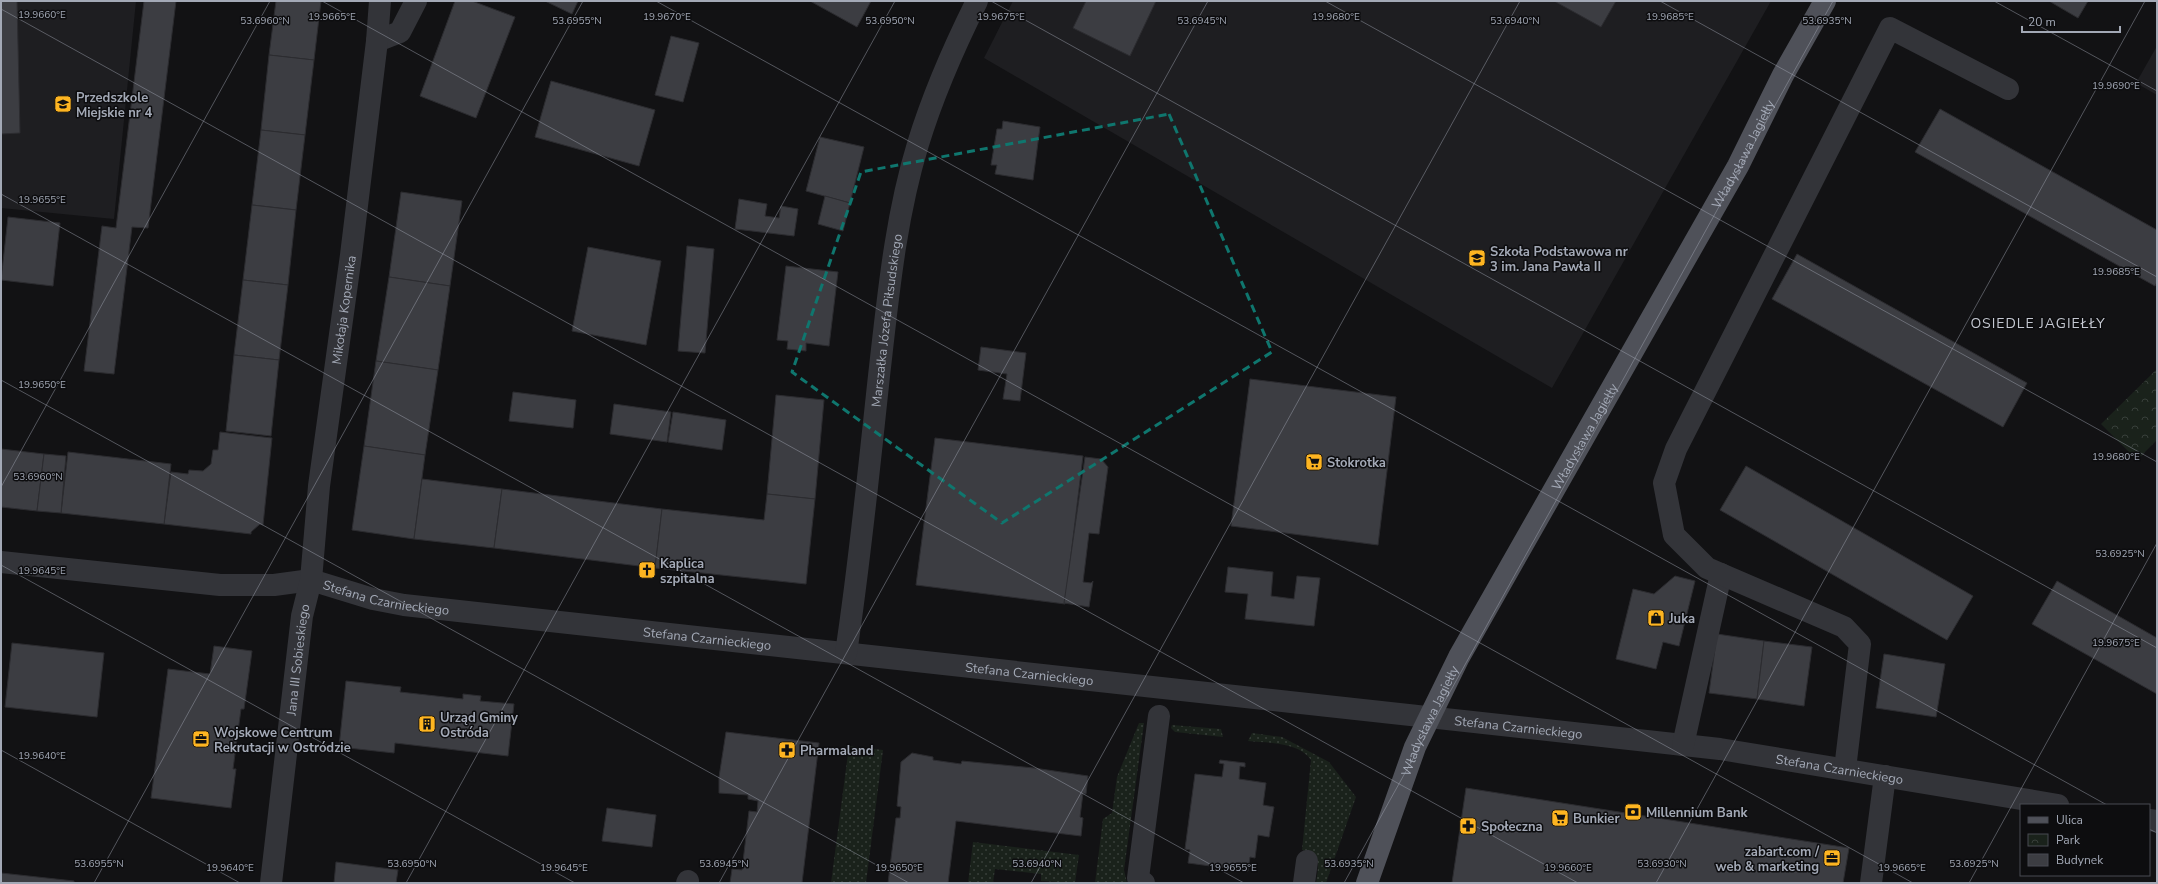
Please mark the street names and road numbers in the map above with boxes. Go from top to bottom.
street label: Władysława Jagiełły [1708,97,1779,212]
street label: Marszałka Józefa Piłsudskiego [868,232,907,408]
street label: Mikołaja Kopernika [328,254,361,366]
street label: Władysława Jagiełły [1548,380,1623,494]
street label: Stefana Czarnieckiego [320,576,450,620]
street label: Jana III Sobieskiego [282,602,315,717]
street label: Stefana Czarnieckiego [642,623,772,655]
street label: Stefana Czarnieckiego [964,658,1094,690]
street label: Władysława Jagiełły [1397,662,1464,779]
street label: Stefana Czarnieckiego [1453,712,1583,744]
street label: Stefana Czarnieckiego [1774,750,1904,789]

